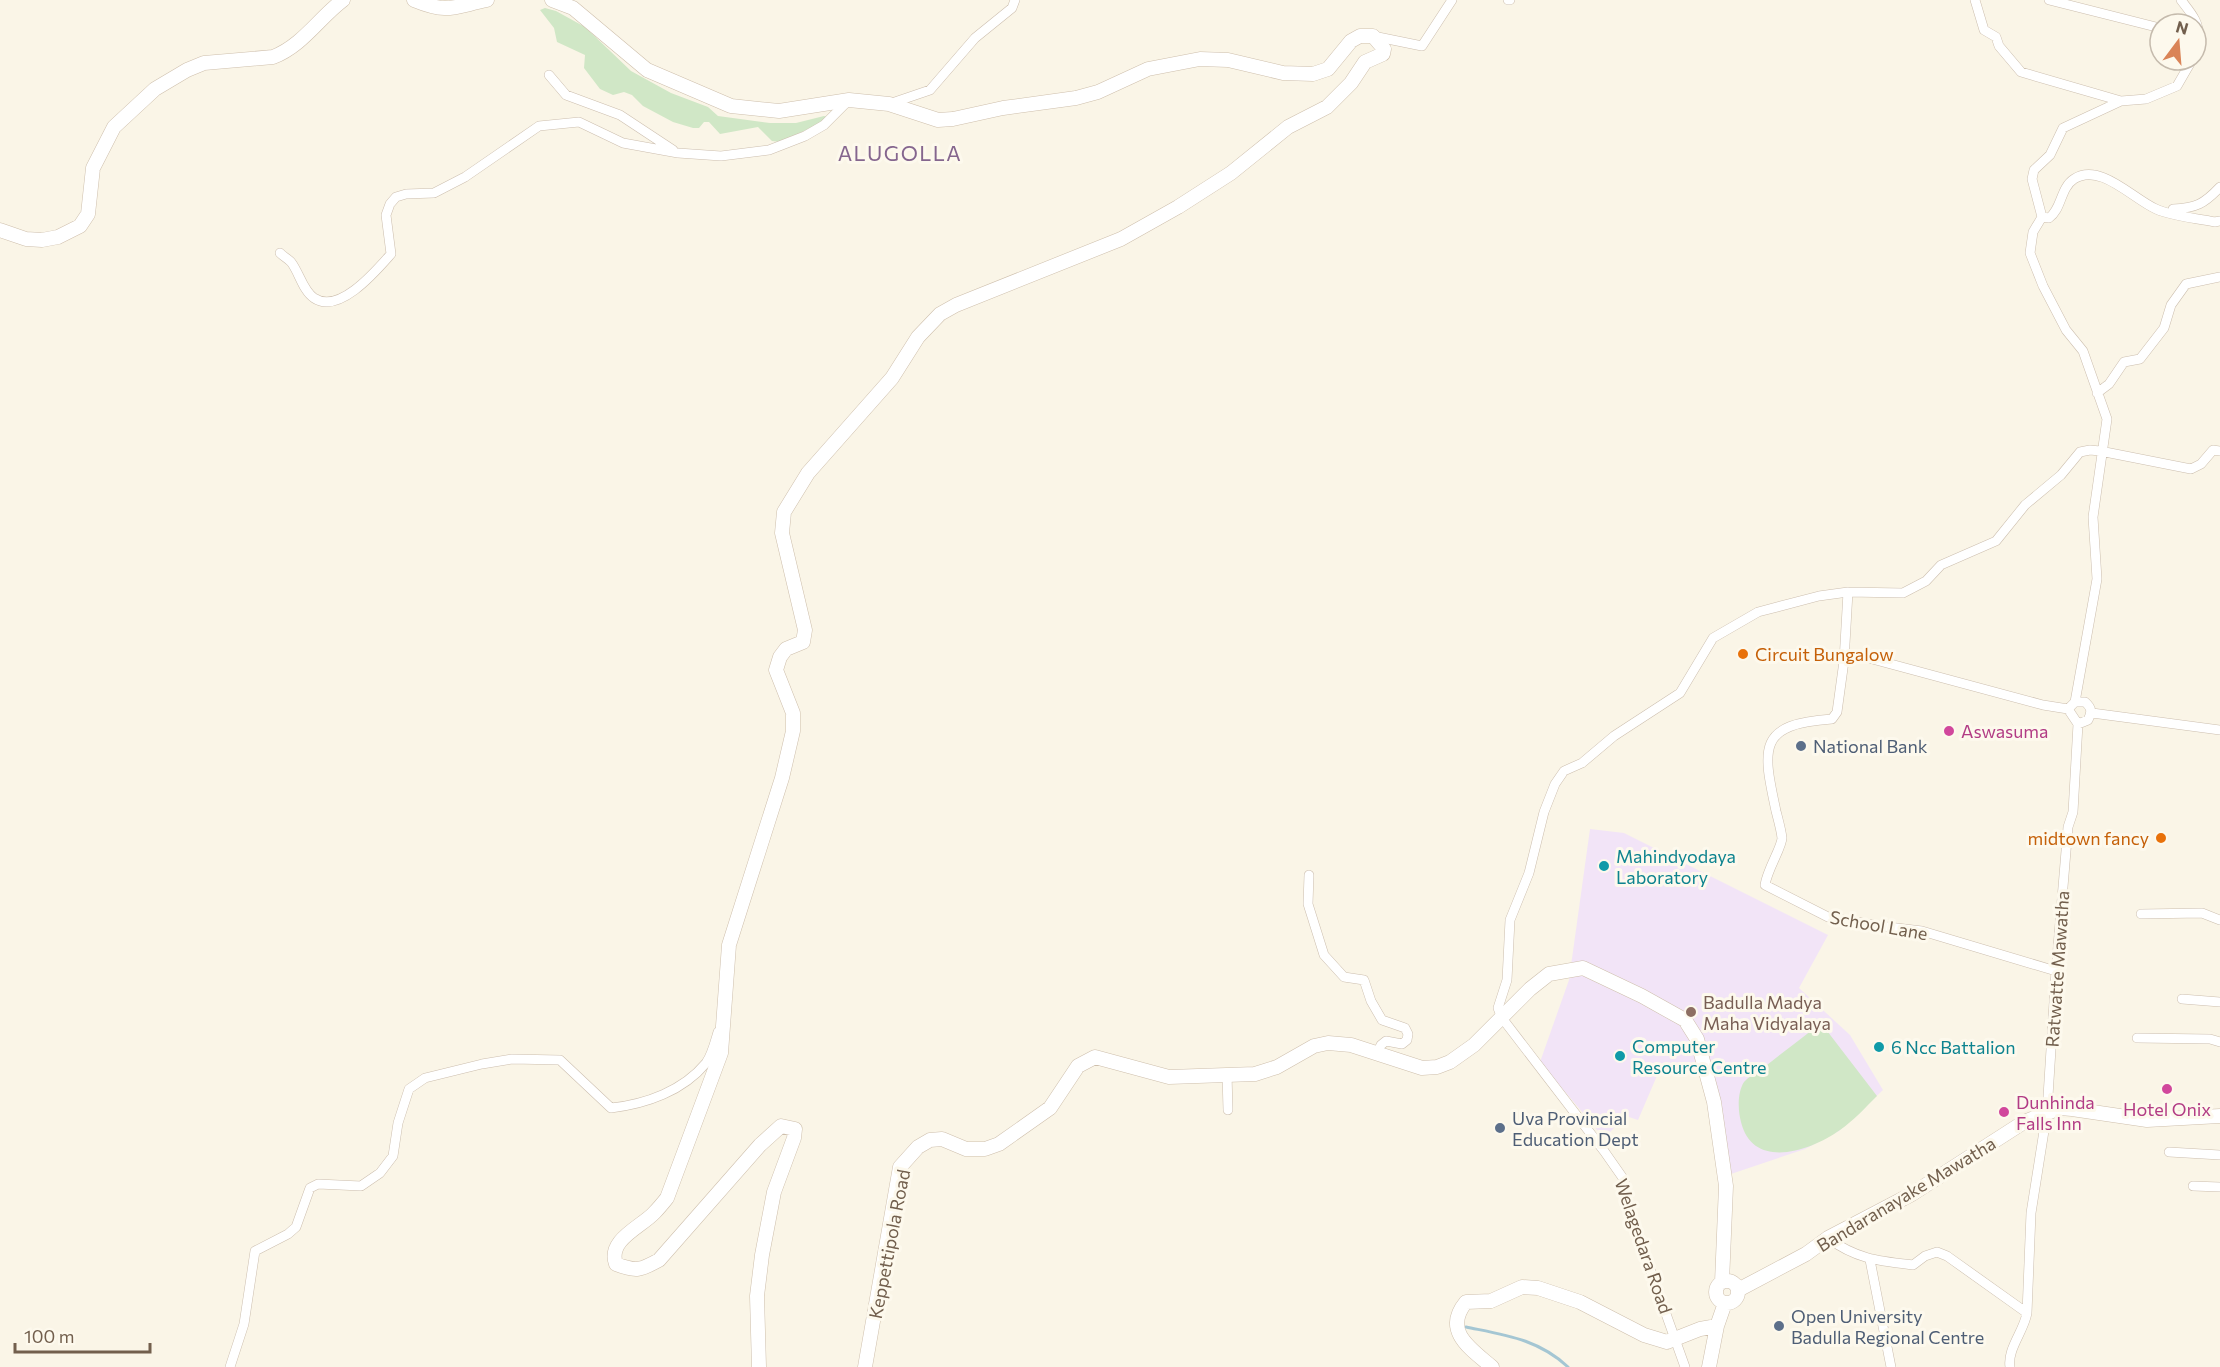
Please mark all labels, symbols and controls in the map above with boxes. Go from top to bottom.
north arrow [2148,12,2208,72]
text: N [2174,16,2191,38]
district label: ALUGOLLA [838,140,962,165]
place label: Circuit Bungalow [1755,643,1894,665]
marker: Circuit Bungalow [1736,647,1750,661]
place label: Aswasuma [1961,720,2048,742]
marker: Aswasuma [1942,724,1956,738]
place label: National Bank [1813,735,1928,757]
marker: National Bank [1794,739,1808,753]
place label: midtown fancy [2028,827,2149,849]
marker: midtown fancy [2154,831,2168,845]
place label: Mahindyodaya Laboratory [1616,845,1736,888]
marker: Mahindyodaya Laboratory [1597,859,1611,873]
street label: Ratwatte Mawatha [2041,890,2073,1048]
street label: School Lane [1828,906,1930,944]
place label: Badulla Madya Maha Vidyalaya [1703,991,1831,1034]
marker: Badulla Madya Maha Vidyalaya [1684,1005,1698,1019]
place label: Computer Resource Centre [1632,1035,1767,1078]
place label: 6 Ncc Battalion [1891,1036,2016,1058]
marker: 6 Ncc Battalion [1872,1040,1886,1054]
marker: Computer Resource Centre [1613,1049,1627,1063]
marker: Hotel Onix [2160,1082,2174,1096]
place label: Dunhinda Falls Inn [2016,1091,2095,1134]
place label: Hotel Onix [2123,1098,2211,1120]
marker: Dunhinda Falls Inn [1997,1105,2011,1119]
place label: Uva Provincial Education Dept [1512,1107,1639,1150]
marker: Uva Provincial Education Dept [1493,1121,1507,1135]
street label: Bandaranayake Mawatha [1812,1132,2000,1256]
street label: Keppettipola Road [864,1167,914,1321]
street label: Welagedara Road [1611,1176,1677,1316]
place label: Open University Badulla Regional Centre [1791,1305,1984,1348]
scale bar [15,1316,150,1354]
marker: Open University Badulla Regional Centre [1772,1319,1786,1333]
text: 100 m [24,1325,74,1347]

